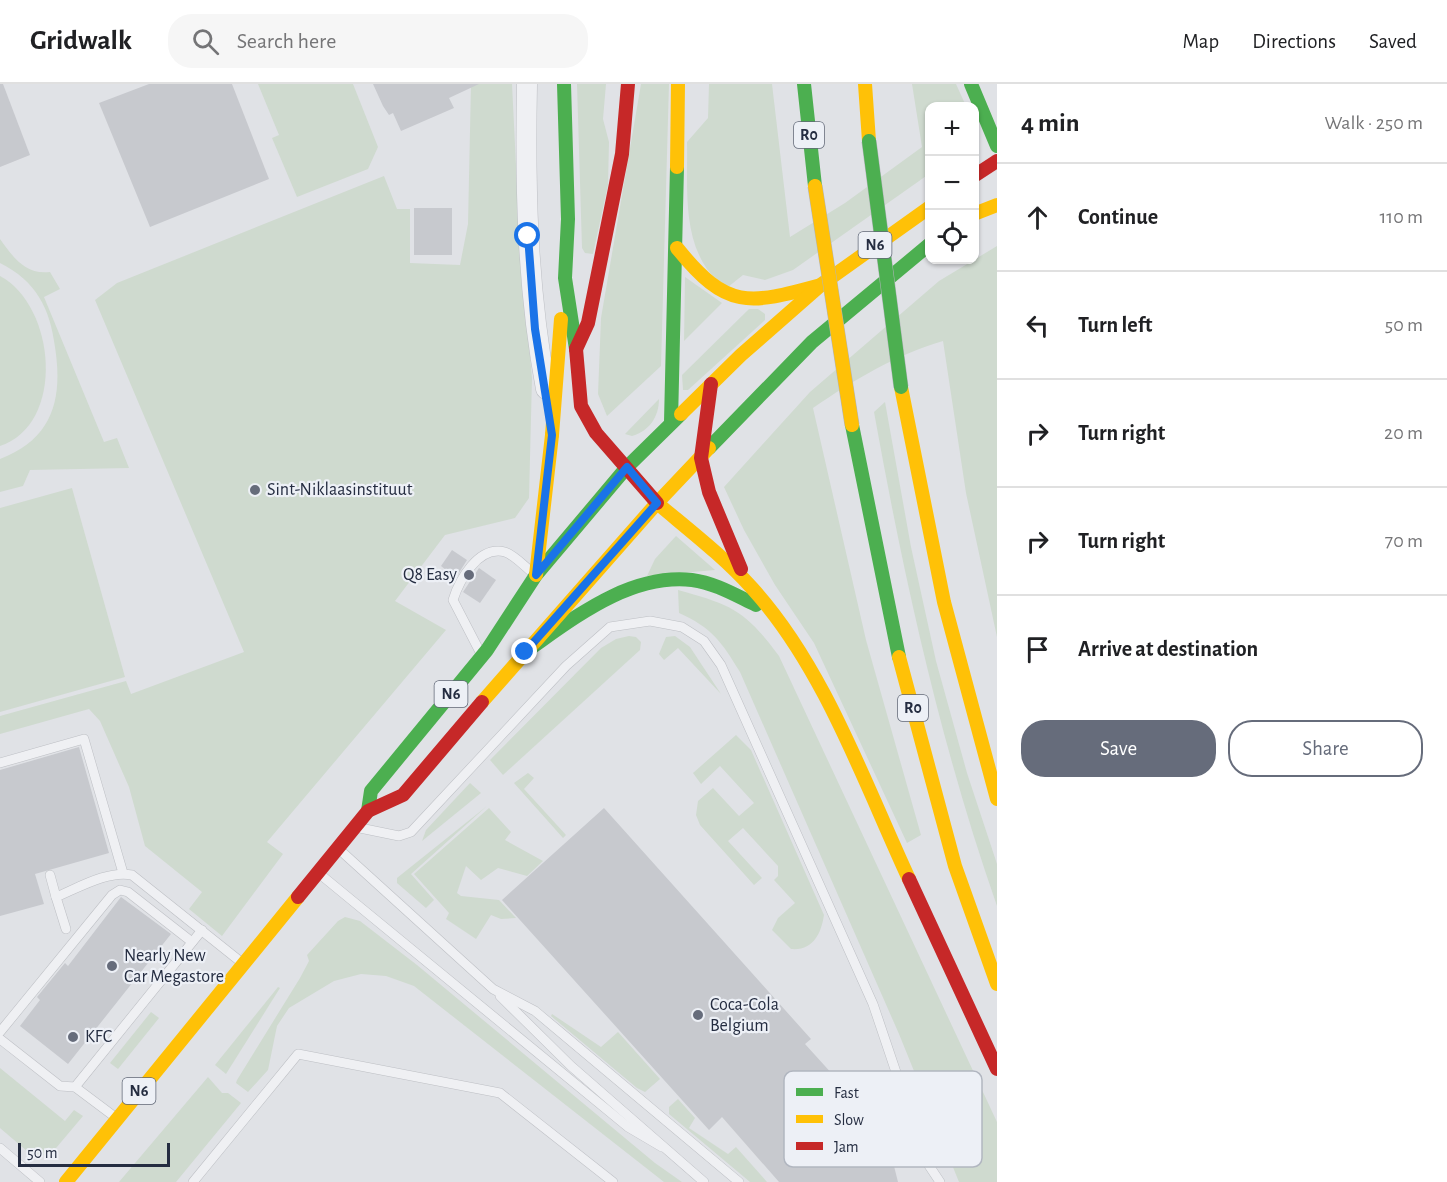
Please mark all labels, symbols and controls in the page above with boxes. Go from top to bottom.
search box [168,14,588,68]
icon: search [189,25,222,58]
text: Gridwalk [30,27,132,55]
text: Search here [237,30,336,52]
text: Map [1183,31,1219,52]
text: Directions [1252,31,1336,52]
text: Saved [1369,31,1417,52]
map controls [925,102,979,264]
button: + [925,102,979,156]
text: 4 min [1021,110,1080,136]
text: Walk · 250 m [1324,113,1423,133]
road number: R0 [794,122,824,148]
button: − [925,156,979,210]
icon: ahead [1021,201,1054,234]
text: Continue [1078,206,1158,228]
text: 110 m [1379,207,1423,227]
button: locate [925,210,979,264]
route start [514,222,540,248]
road number: N6 [858,232,892,258]
icon: left [1021,309,1054,342]
text: Turn left [1078,314,1152,336]
text: 50 m [1385,315,1423,335]
icon: right [1021,417,1054,450]
text: Turn right [1078,422,1165,444]
text: 20 m [1384,423,1423,443]
place label: Sint-Niklaasinstituut [267,481,413,499]
marker: Sint-Niklaasinstituut [248,483,262,497]
icon: right [1021,525,1054,558]
text: Turn right [1078,530,1165,552]
text: 70 m [1385,531,1423,551]
place label: Q8 Easy [403,566,457,584]
marker: Q8 Easy [462,568,476,582]
icon: arrive [1021,633,1054,666]
route end [511,638,537,664]
text: Arrive at destination [1078,638,1258,660]
road number: N6 [434,681,468,707]
road number: R0 [898,695,928,721]
button: Save [1021,720,1216,777]
button: Share [1228,720,1423,777]
place label: Nearly New Car Megastore [124,947,224,986]
marker: Nearly New Car Megastore [105,959,119,973]
place label: Coca-Cola Belgium [710,996,779,1035]
marker: Coca-Cola Belgium [691,1008,705,1022]
place label: KFC [85,1028,112,1046]
marker: KFC [66,1030,80,1044]
legend [784,1071,982,1167]
road number: N6 [122,1078,156,1104]
text: Fast [834,1085,859,1101]
text: Slow [834,1112,864,1128]
text: Jam [834,1139,859,1155]
scale bar [18,1140,170,1168]
text: 50 m [27,1145,58,1161]

